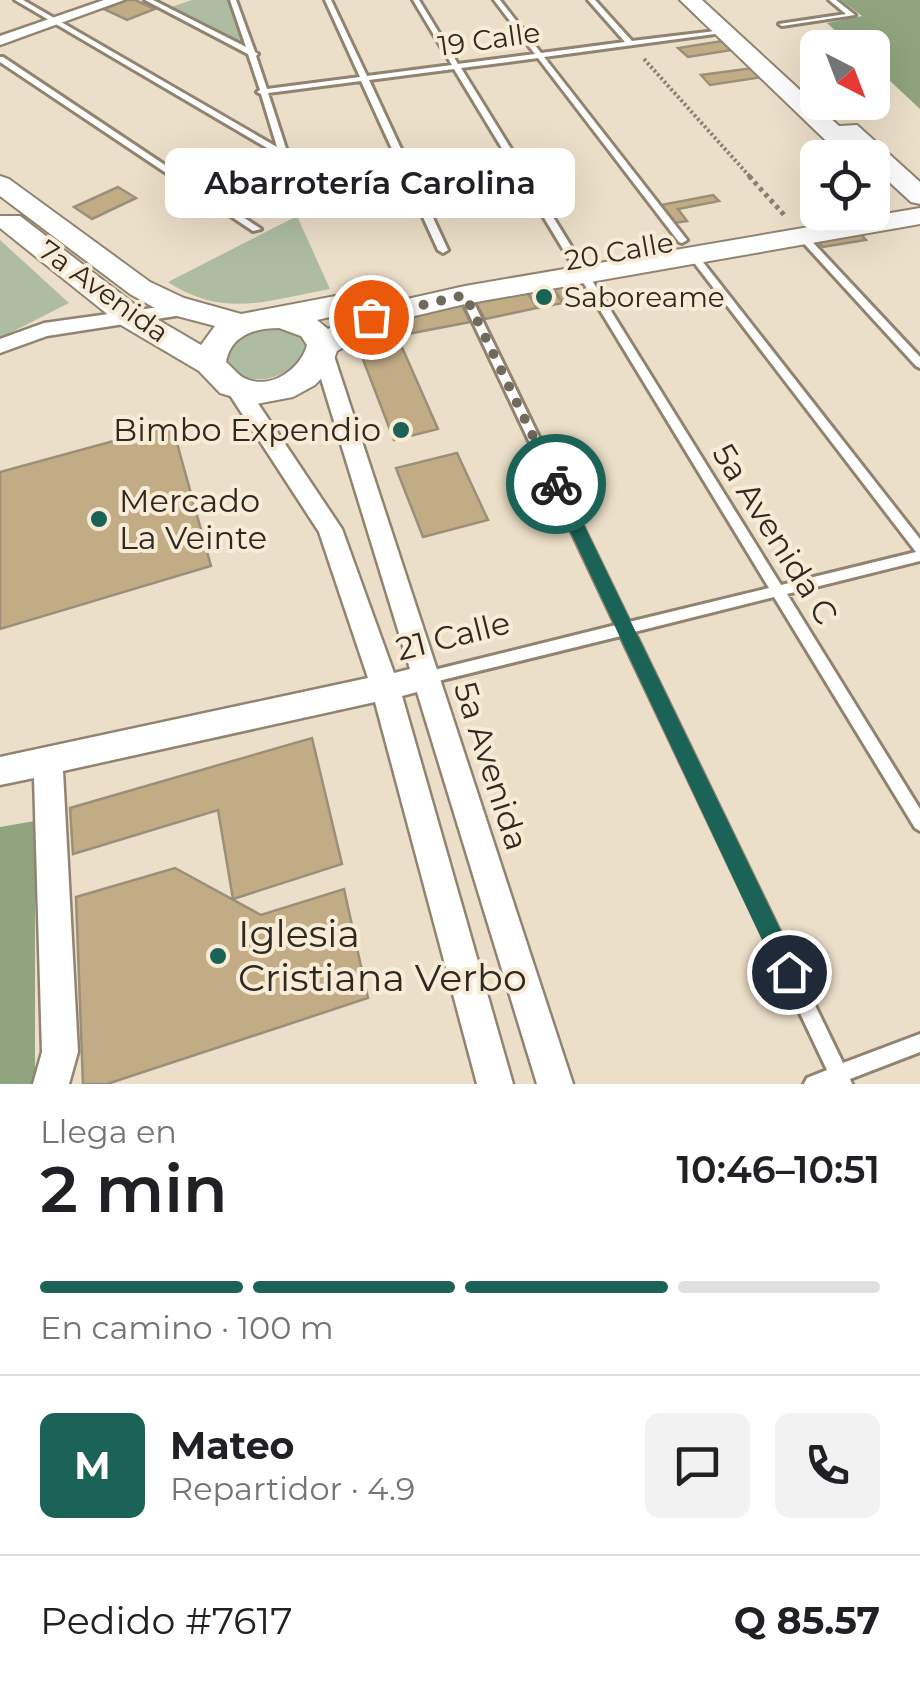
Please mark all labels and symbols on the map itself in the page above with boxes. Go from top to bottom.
street label: 19 Calle [436,15,542,63]
north arrow [800,30,890,120]
callout: Abarrotería Carolina [166,147,576,217]
street label: 20 Calle [562,225,676,277]
street label: 7a Avenida [32,233,176,349]
pin [329,275,414,360]
place label: Saboreame [564,280,725,314]
marker: Saboreame [533,286,555,308]
place label: Bimbo Expendio [113,410,381,449]
marker: Bimbo Expendio [390,419,412,441]
courier [506,434,606,534]
street label: 5a Avenida C [704,436,846,631]
place label: Mercado La Veinte [119,481,267,557]
marker: Mercado La Veinte [88,508,110,530]
street label: 21 Calle [392,603,514,668]
street label: 5a Avenida [446,677,537,855]
place label: Iglesia Cristiana Verbo [238,910,527,1001]
pin [747,930,832,1015]
marker: Iglesia Cristiana Verbo [207,945,229,967]

